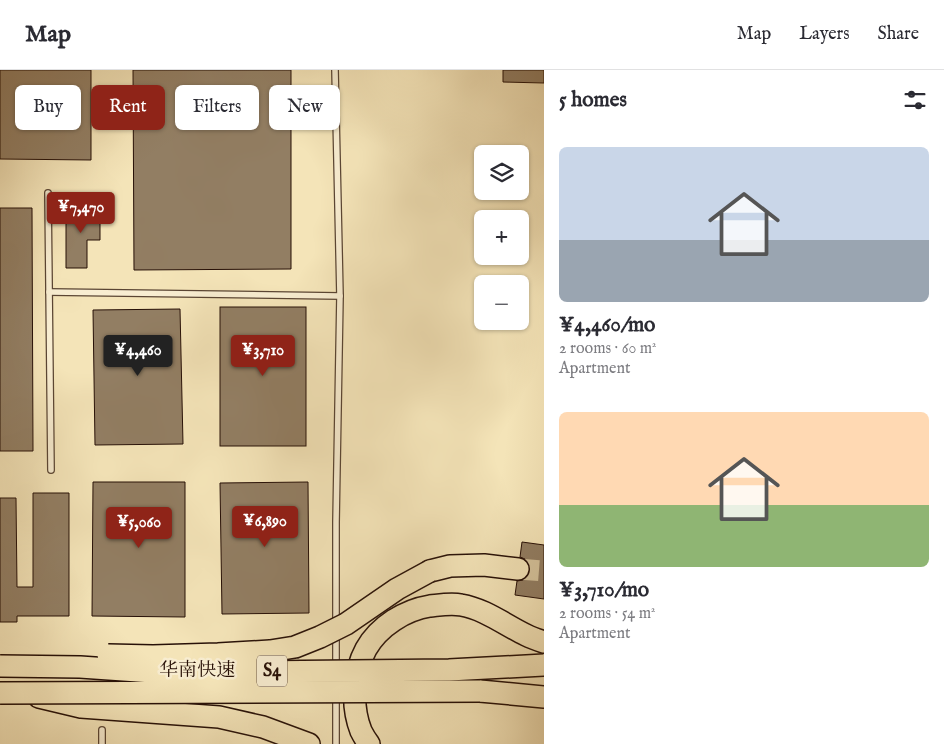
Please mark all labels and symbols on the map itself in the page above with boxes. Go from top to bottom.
pin: ¥7,470 [40,191,122,234]
pin: ¥4,460 [97,334,179,377]
pin: ¥3,710 [222,334,304,377]
pin: ¥5,060 [98,506,180,549]
pin: ¥6,890 [224,506,306,548]
road number: S4 [257,656,287,686]
street label: 华南快速 [159,659,235,683]

